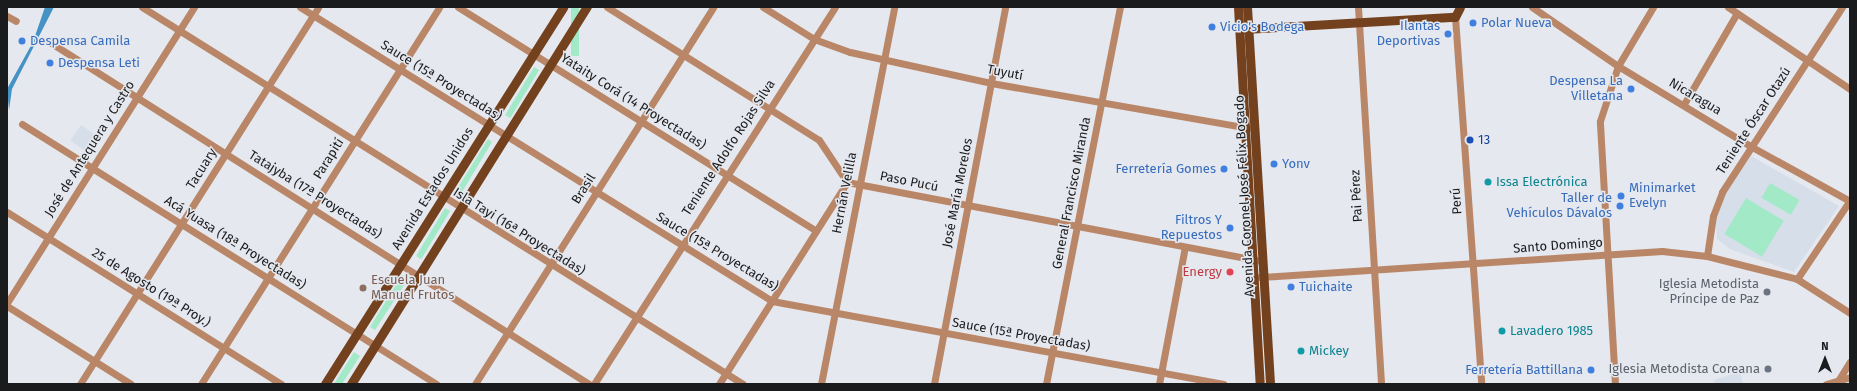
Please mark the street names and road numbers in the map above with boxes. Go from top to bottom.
street label: Sauce (15ª Proyectadas) [377,37,505,125]
street label: Yataity Corá (14 Proyectadas) [557,51,709,153]
street label: Tuyutí [986,62,1024,84]
street label: Teniente Óscar Otazú [1714,65,1794,177]
street label: Nicaragua [1666,75,1724,119]
street label: Teniente Adolfo Rojas Silva [679,77,779,219]
street label: José de Antequera y Castro [42,78,138,220]
street label: Avenida Coronel José Félix Bogado [1232,95,1258,297]
street label: General Francisco Miranda [1050,116,1094,270]
street label: Avenida Estados Unidos [389,125,477,253]
street label: Parapití [310,136,348,182]
street label: José María Morelos [940,137,976,249]
street label: Tacuary [183,146,221,192]
street label: Tatajyba (17ª Proyectadas) [246,148,384,242]
street label: Hernán Velilla [829,151,861,235]
street label: Paso Pucú [878,169,940,195]
street label: Pai Pérez [1348,169,1366,223]
street label: Brasil [569,171,599,207]
street label: Isla Tayi (16ª Proyectadas) [450,185,588,279]
street label: Perú [1448,187,1466,215]
street label: Acá Yuasa (18ª Proyectadas) [161,193,309,293]
street label: Sauce (15ª Proyectadas) [653,209,781,295]
street label: Santo Domingo [1513,235,1603,257]
street label: 25 de Agosto (19ª Proy.) [89,245,213,331]
street label: Sauce (15ª Proyectadas) [951,315,1091,355]

